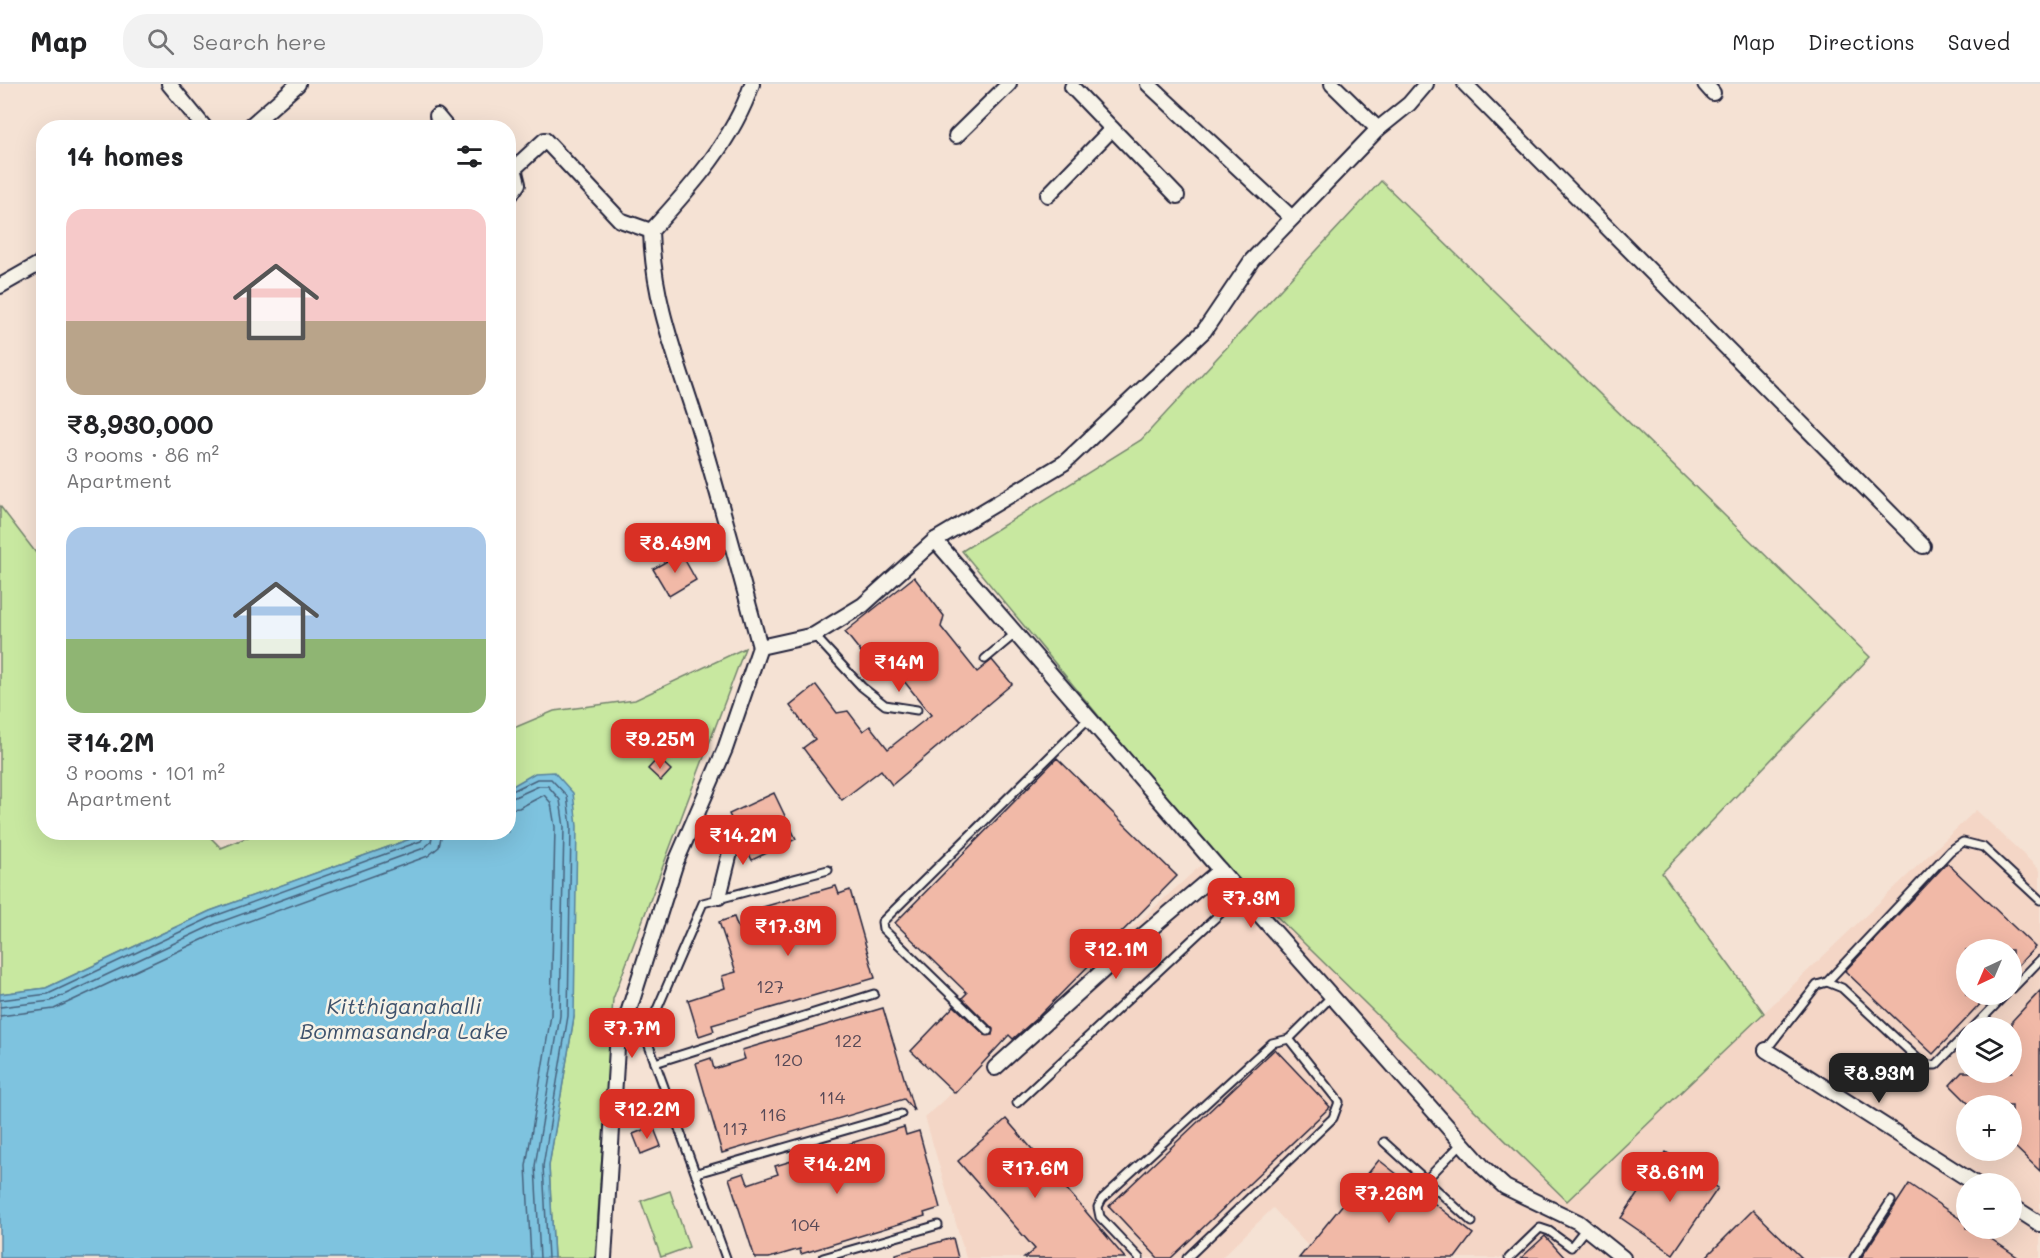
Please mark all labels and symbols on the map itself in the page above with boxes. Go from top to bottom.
pin: ₹8.49M [626,523,724,574]
pin: ₹14M [863,642,935,693]
pin: ₹9.25M [611,719,709,770]
pin: ₹14.2M [694,815,792,866]
pin: ₹7.3M [1209,878,1293,929]
pin: ₹17.3M [739,906,837,957]
pin: ₹12.1M [1067,929,1165,980]
north arrow [1956,939,2022,1005]
house number: 127 [756,974,784,998]
water label: Kitthiganahalli Bommasandra Lake [300,991,508,1045]
pin: ₹7.7M [590,1008,674,1059]
house number: 122 [834,1028,862,1052]
house number: 120 [773,1047,803,1071]
pin: ₹8.93M [1830,1053,1928,1104]
house number: 114 [819,1085,846,1109]
pin: ₹12.2M [598,1089,696,1140]
house number: 116 [760,1102,786,1126]
house number: 117 [722,1116,748,1140]
pin: ₹14.2M [788,1144,886,1195]
pin: ₹17.6M [986,1148,1084,1199]
pin: ₹8.61M [1621,1152,1719,1203]
pin: ₹7.26M [1340,1173,1438,1224]
house number: 104 [790,1212,820,1236]

